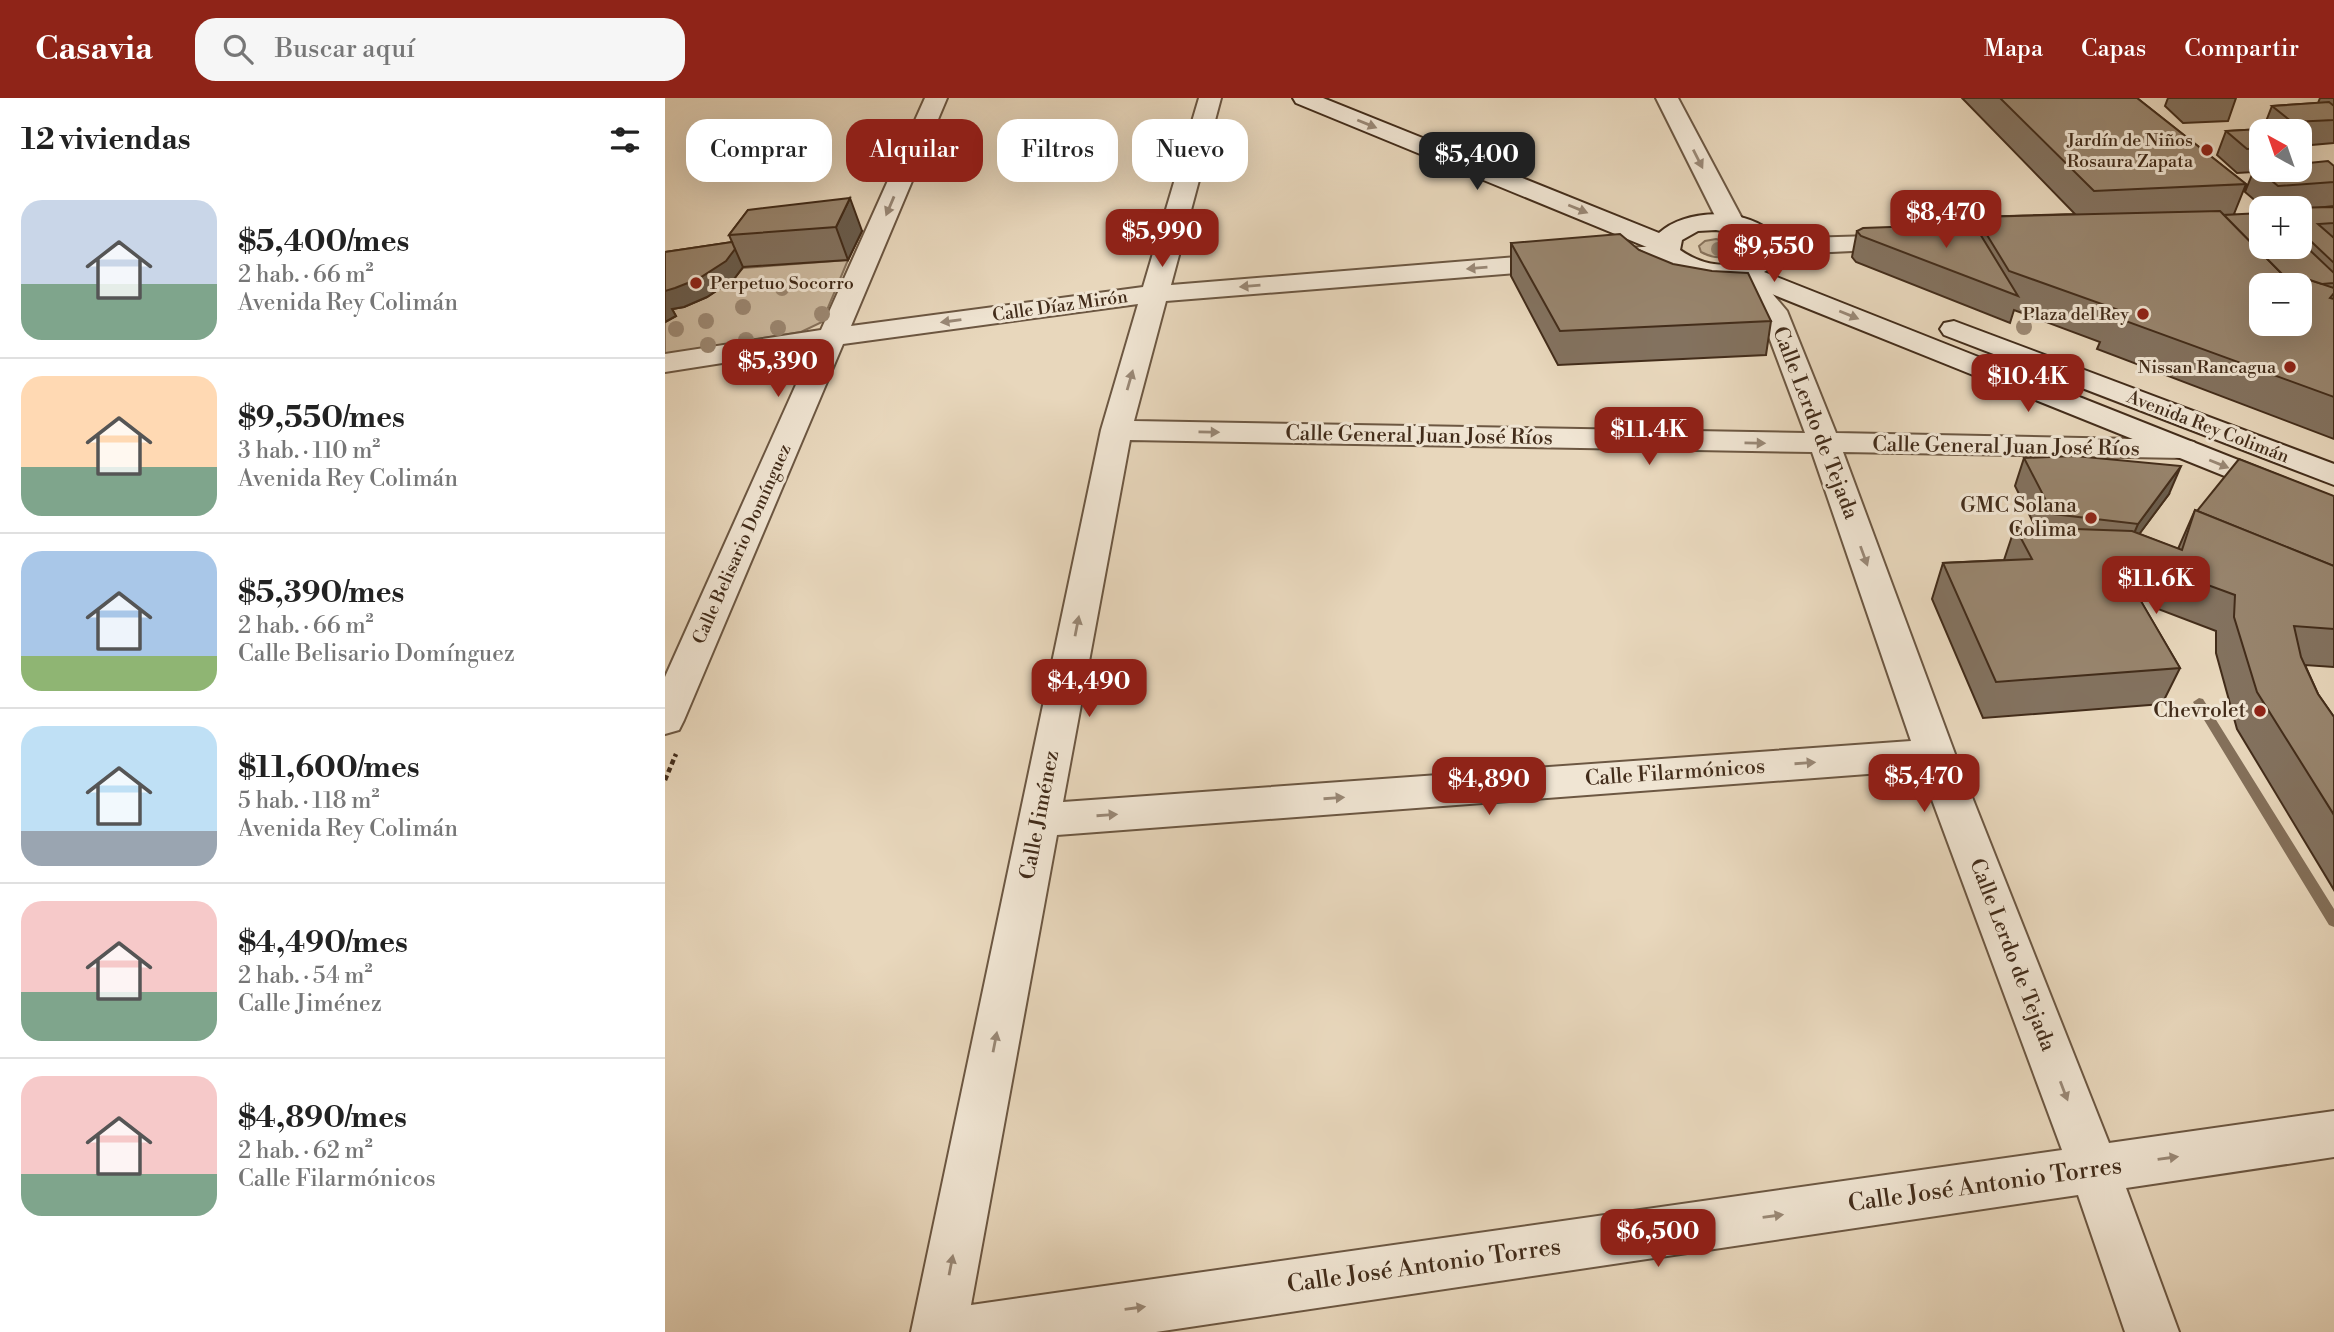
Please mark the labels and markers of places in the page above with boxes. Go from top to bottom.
place label: Jardín de Niños Rosaura Zapata [2066,129,2194,173]
pin: $5,400 [1420,132,1534,192]
marker: Jardín de Niños Rosaura Zapata [2199,142,2215,158]
pin: $8,470 [1889,190,2003,250]
pin: $5,990 [1105,209,1219,269]
pin: $9,550 [1717,225,1831,284]
place label: Perpetuo Socorro [710,272,854,295]
marker: Perpetuo Socorro [688,275,704,291]
place label: Plaza del Rey [2022,303,2129,326]
marker: Plaza del Rey [2135,306,2151,322]
pin: $5,390 [721,340,835,399]
pin: $10.4K [1971,354,2085,414]
place label: Nissan Rancagua [2138,356,2277,379]
marker: Nissan Rancagua [2282,359,2298,375]
pin: $11.4K [1592,408,1706,467]
place label: GMC Solana Colima [1960,493,2077,543]
marker: GMC Solana Colima [2083,510,2099,526]
pin: $11.6K [2099,556,2213,616]
pin: $4,490 [1032,660,1146,719]
place label: Chevrolet [2153,698,2247,724]
marker: Chevrolet [2252,703,2268,719]
pin: $5,470 [1867,754,1981,814]
pin: $4,890 [1432,758,1546,817]
pin: $6,500 [1601,1210,1715,1269]

